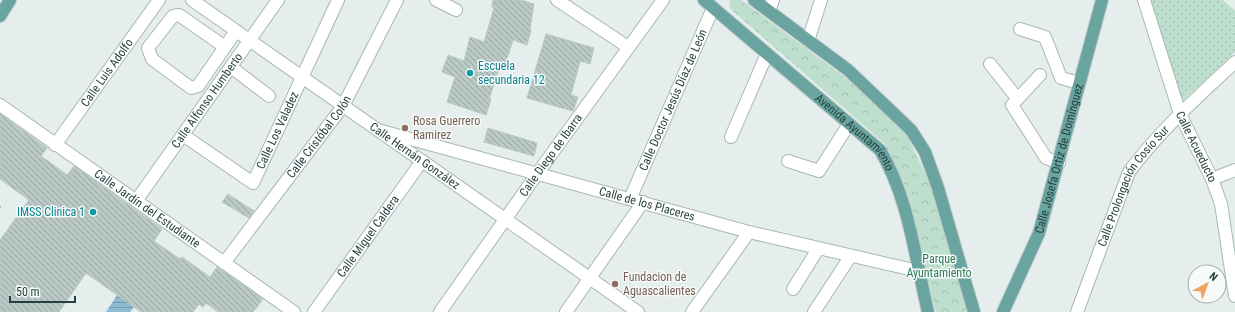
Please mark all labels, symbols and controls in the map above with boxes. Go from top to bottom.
street label: Calle Doctor Jesús Díaz de León [636,27,710,173]
street label: Calle Luis Adolfo [78,36,136,109]
street label: Calle Alfonso Humberto [169,50,245,151]
place label: Escuela secundaria 12 [478,59,545,87]
marker: Escuela secundaria 12 [465,68,475,78]
street label: Calle Josefa Ortiz de Domínguez [1032,82,1086,235]
street label: Calle Los Valadez [253,89,302,171]
street label: Avenida Ayuntamiento [812,91,897,173]
street label: Calle Cristóbal Colón [284,93,354,181]
street label: Calle Acueducto [1173,109,1219,184]
street label: Calle Diego de Ibarra [516,111,585,199]
place label: Rosa Guerrero Ramirez [413,114,480,142]
street label: Calle Hernán González [367,120,463,192]
street label: Calle Prolongación Cosío Sur [1095,122,1172,249]
marker: Rosa Guerrero Ramirez [400,123,410,133]
street label: Calle Jardín del Estudiante [91,167,203,251]
street label: Calle de los Placeres [597,184,697,224]
street label: Calle Miguel Caldera [334,193,402,280]
place label: IMSS Clinica 1 [17,205,85,219]
marker: IMSS Clinica 1 [88,207,98,217]
park label: Parque Ayuntamiento [906,252,972,280]
north arrow [1187,264,1227,304]
place label: Fundacion de Aguascalientes [623,270,696,298]
text: N [1206,270,1220,284]
scale bar [10,278,75,304]
marker: Fundacion de Aguascalientes [610,279,620,289]
text: 50 m [16,285,40,299]

